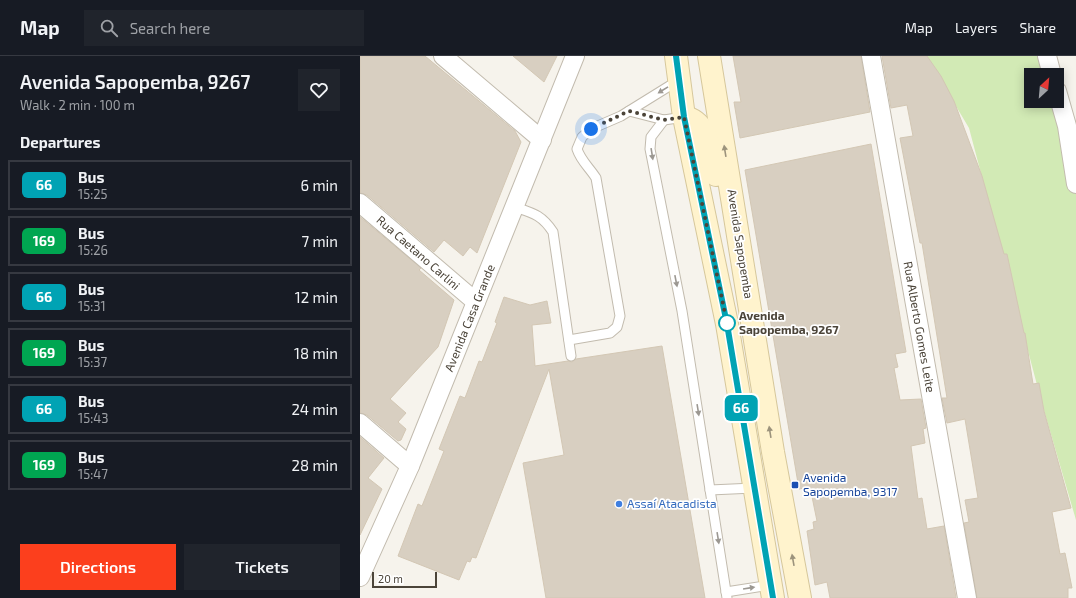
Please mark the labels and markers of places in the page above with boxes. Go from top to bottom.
place label: Avenida Sapopemba, 9267 [739,308,839,336]
marker: Avenida Sapopemba, 9267 [718,314,736,332]
place label: Avenida Sapopemba, 9317 [803,470,897,498]
marker: Avenida Sapopemba, 9317 [790,480,800,490]
place label: Assaí Atacadista [627,496,717,510]
marker: Assaí Atacadista [614,499,624,509]

